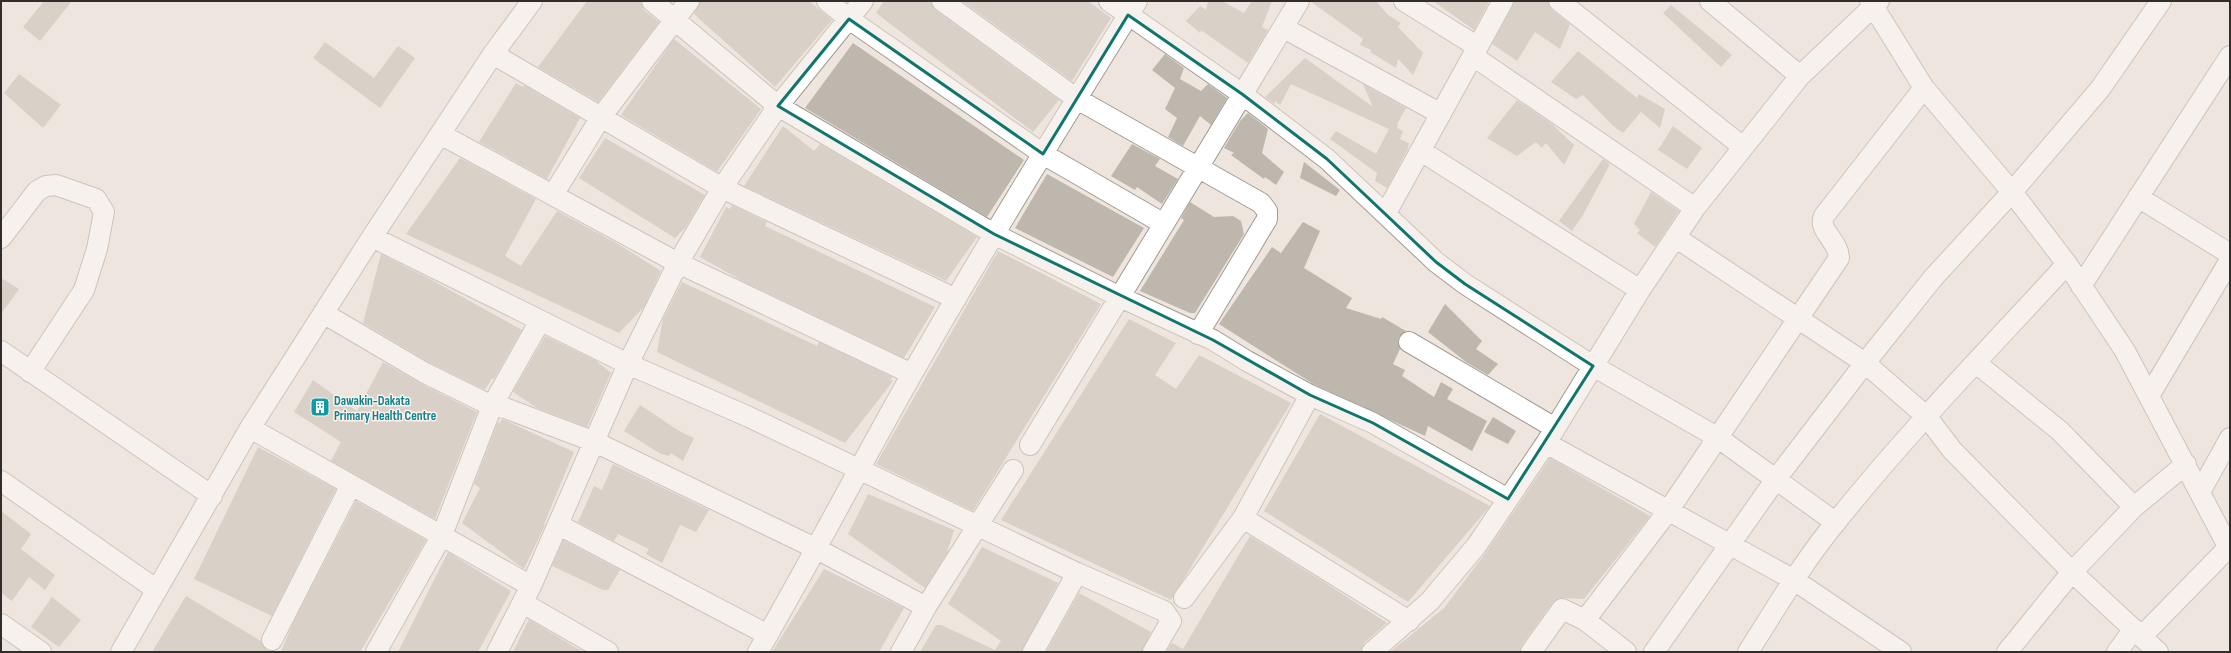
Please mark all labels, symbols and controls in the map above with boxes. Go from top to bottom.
place label: Dawakin-Dakata Primary Health Centre [334,393,437,424]
building icon: Dawakin-Dakata Primary Health Centre [309,396,331,418]

